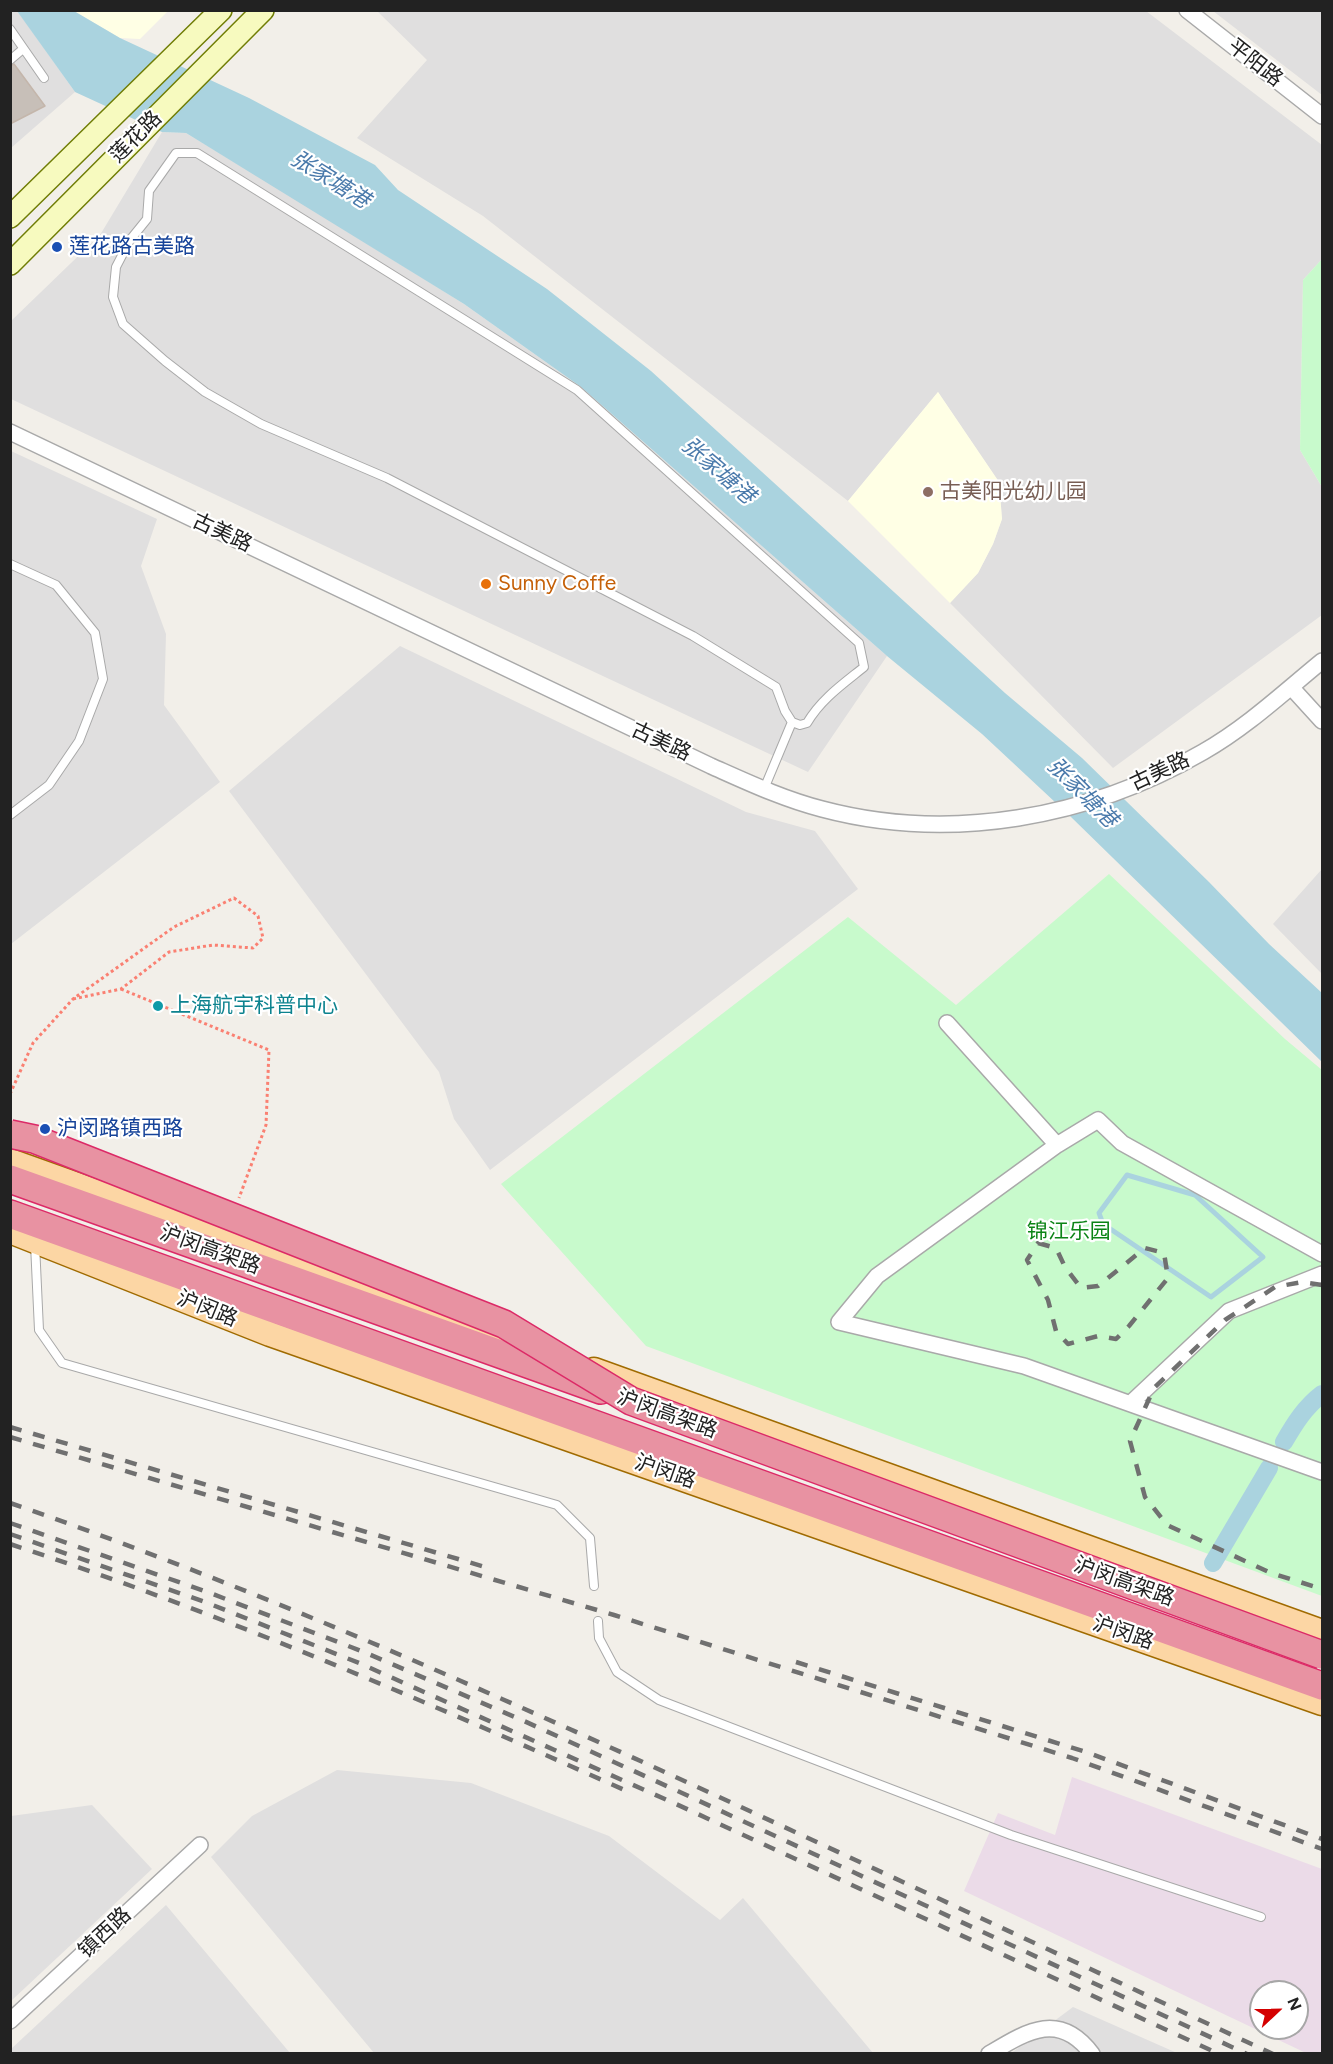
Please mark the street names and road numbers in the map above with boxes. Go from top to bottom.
street label: 平阳路 [1222,34,1288,92]
street label: 莲花路 [105,106,167,168]
street label: 古美路 [188,508,256,558]
street label: 古美路 [627,717,695,767]
street label: 古美路 [1126,747,1194,797]
street label: 沪闵高架路 [156,1220,264,1280]
street label: 沪闵路 [173,1286,241,1332]
street label: 沪闵高架路 [613,1384,721,1444]
street label: 沪闵路 [631,1450,699,1494]
street label: 沪闵高架路 [1070,1552,1178,1612]
street label: 沪闵路 [1089,1611,1157,1655]
street label: 镇西路 [73,1902,137,1964]

